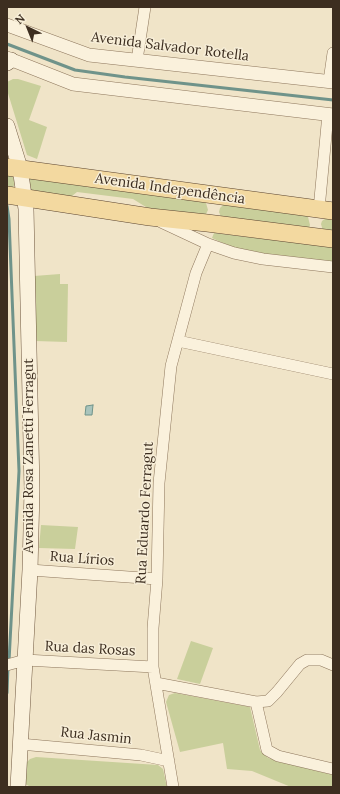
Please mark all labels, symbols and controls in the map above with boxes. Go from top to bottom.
north arrow [8,8,48,48]
text: N [12,11,28,27]
street label: Avenida Salvador Rotella [90,29,250,65]
street label: Avenida Independência [94,170,246,208]
street label: Avenida Rosa Zanetti Ferragut [21,358,37,554]
street label: Rua Eduardo Ferragut [133,441,157,585]
street label: Rua Lírios [49,548,115,570]
street label: Rua das Rosas [44,638,136,660]
street label: Rua Jasmin [59,724,133,748]

